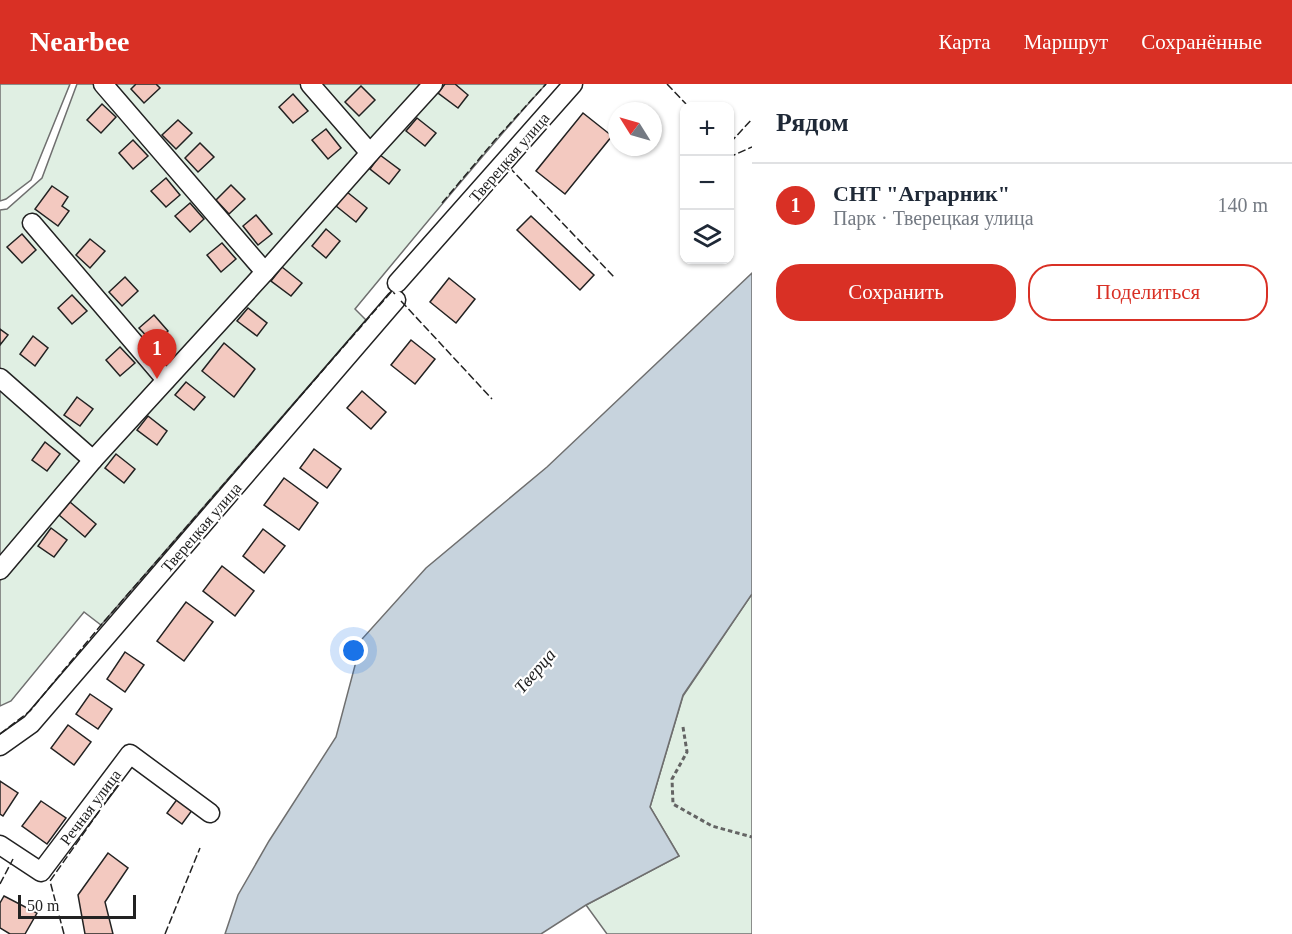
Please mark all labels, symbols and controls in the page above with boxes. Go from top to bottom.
text: Nearbee [30,26,130,57]
text: Карта [939,30,991,54]
text: Маршрут [1024,30,1108,54]
text: Сохранённые [1141,30,1262,54]
north arrow [608,102,662,156]
map controls [680,102,734,264]
button: + [680,102,734,156]
text: Рядом [776,108,849,137]
street label: Тверецкая улица [466,109,554,206]
button: − [680,156,734,210]
text: СНТ "Аграрник" [833,181,1010,206]
text: 1 [791,194,801,216]
text: 140 m [1217,194,1268,216]
text: Парк · Тверецкая улица [833,207,1034,229]
button: layers [680,210,734,264]
button: Сохранить [776,264,1016,321]
button: Поделиться [1028,264,1268,321]
pin: 1 [138,330,176,379]
street label: Тверецкая улица [158,479,246,576]
your location [339,636,368,665]
water label: Тверца [510,645,560,697]
street label: Речная улица [57,766,125,849]
scale bar [18,892,136,920]
text: 50 m [27,897,59,914]

